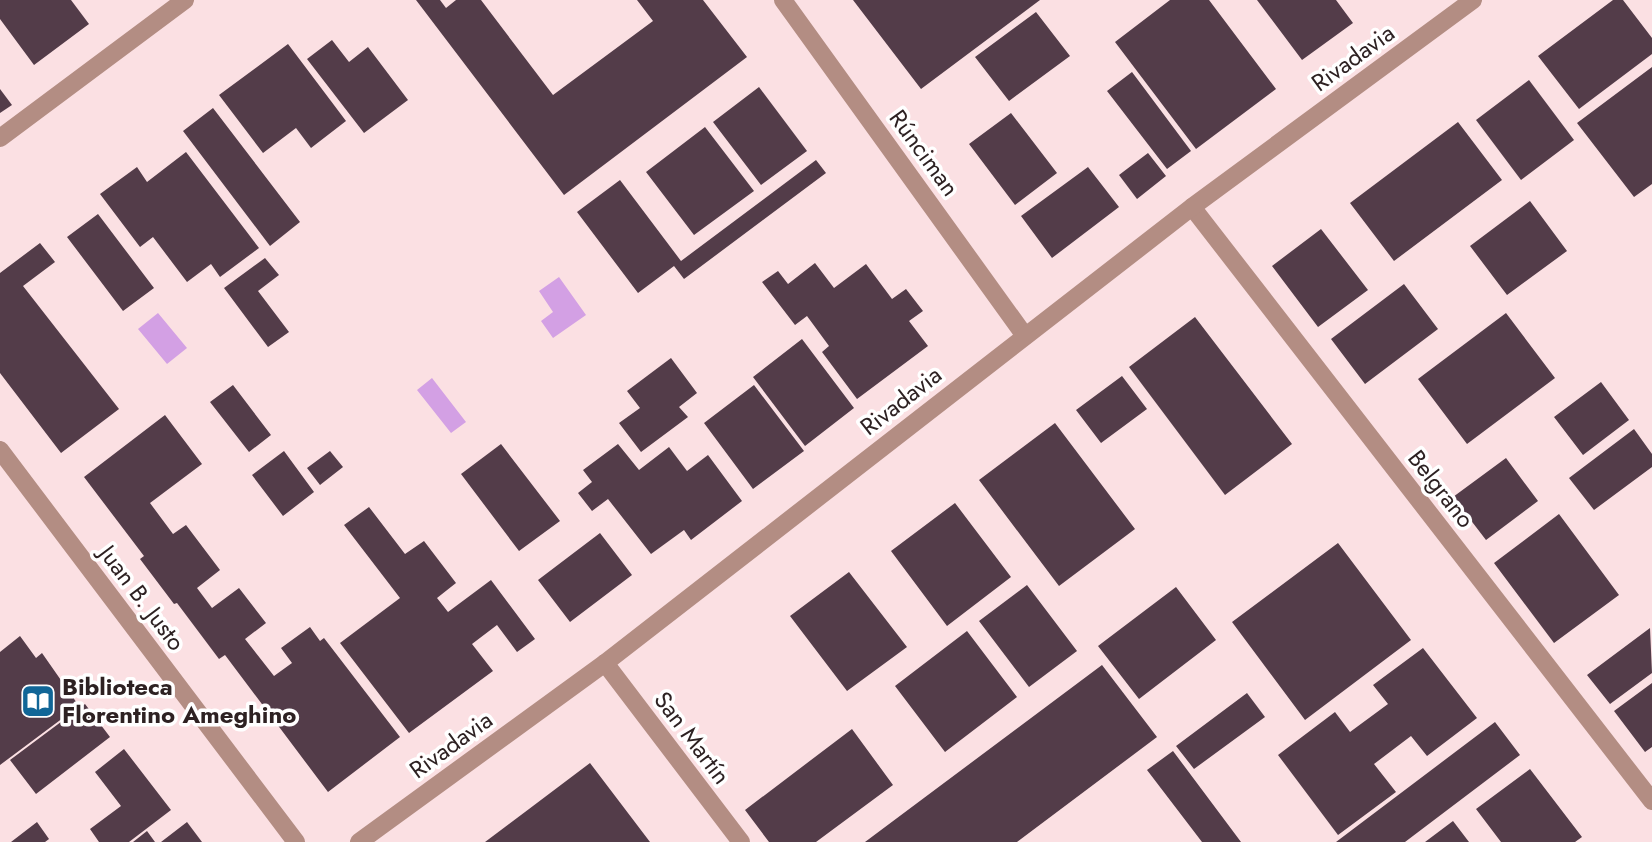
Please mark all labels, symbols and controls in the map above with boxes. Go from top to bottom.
street label: Rivadavia [1304,15,1402,100]
street label: Rúnciman [881,102,968,203]
street label: Rivadavia [852,357,949,444]
street label: Belgrano [1400,442,1483,535]
street label: Juan B. Justo [89,535,194,658]
place label: Biblioteca Florentino Ameghino [62,669,296,732]
library icon: Biblioteca Florentino Ameghino [19,682,57,720]
street label: San Martín [646,684,739,791]
street label: Rivadavia [402,702,500,787]

